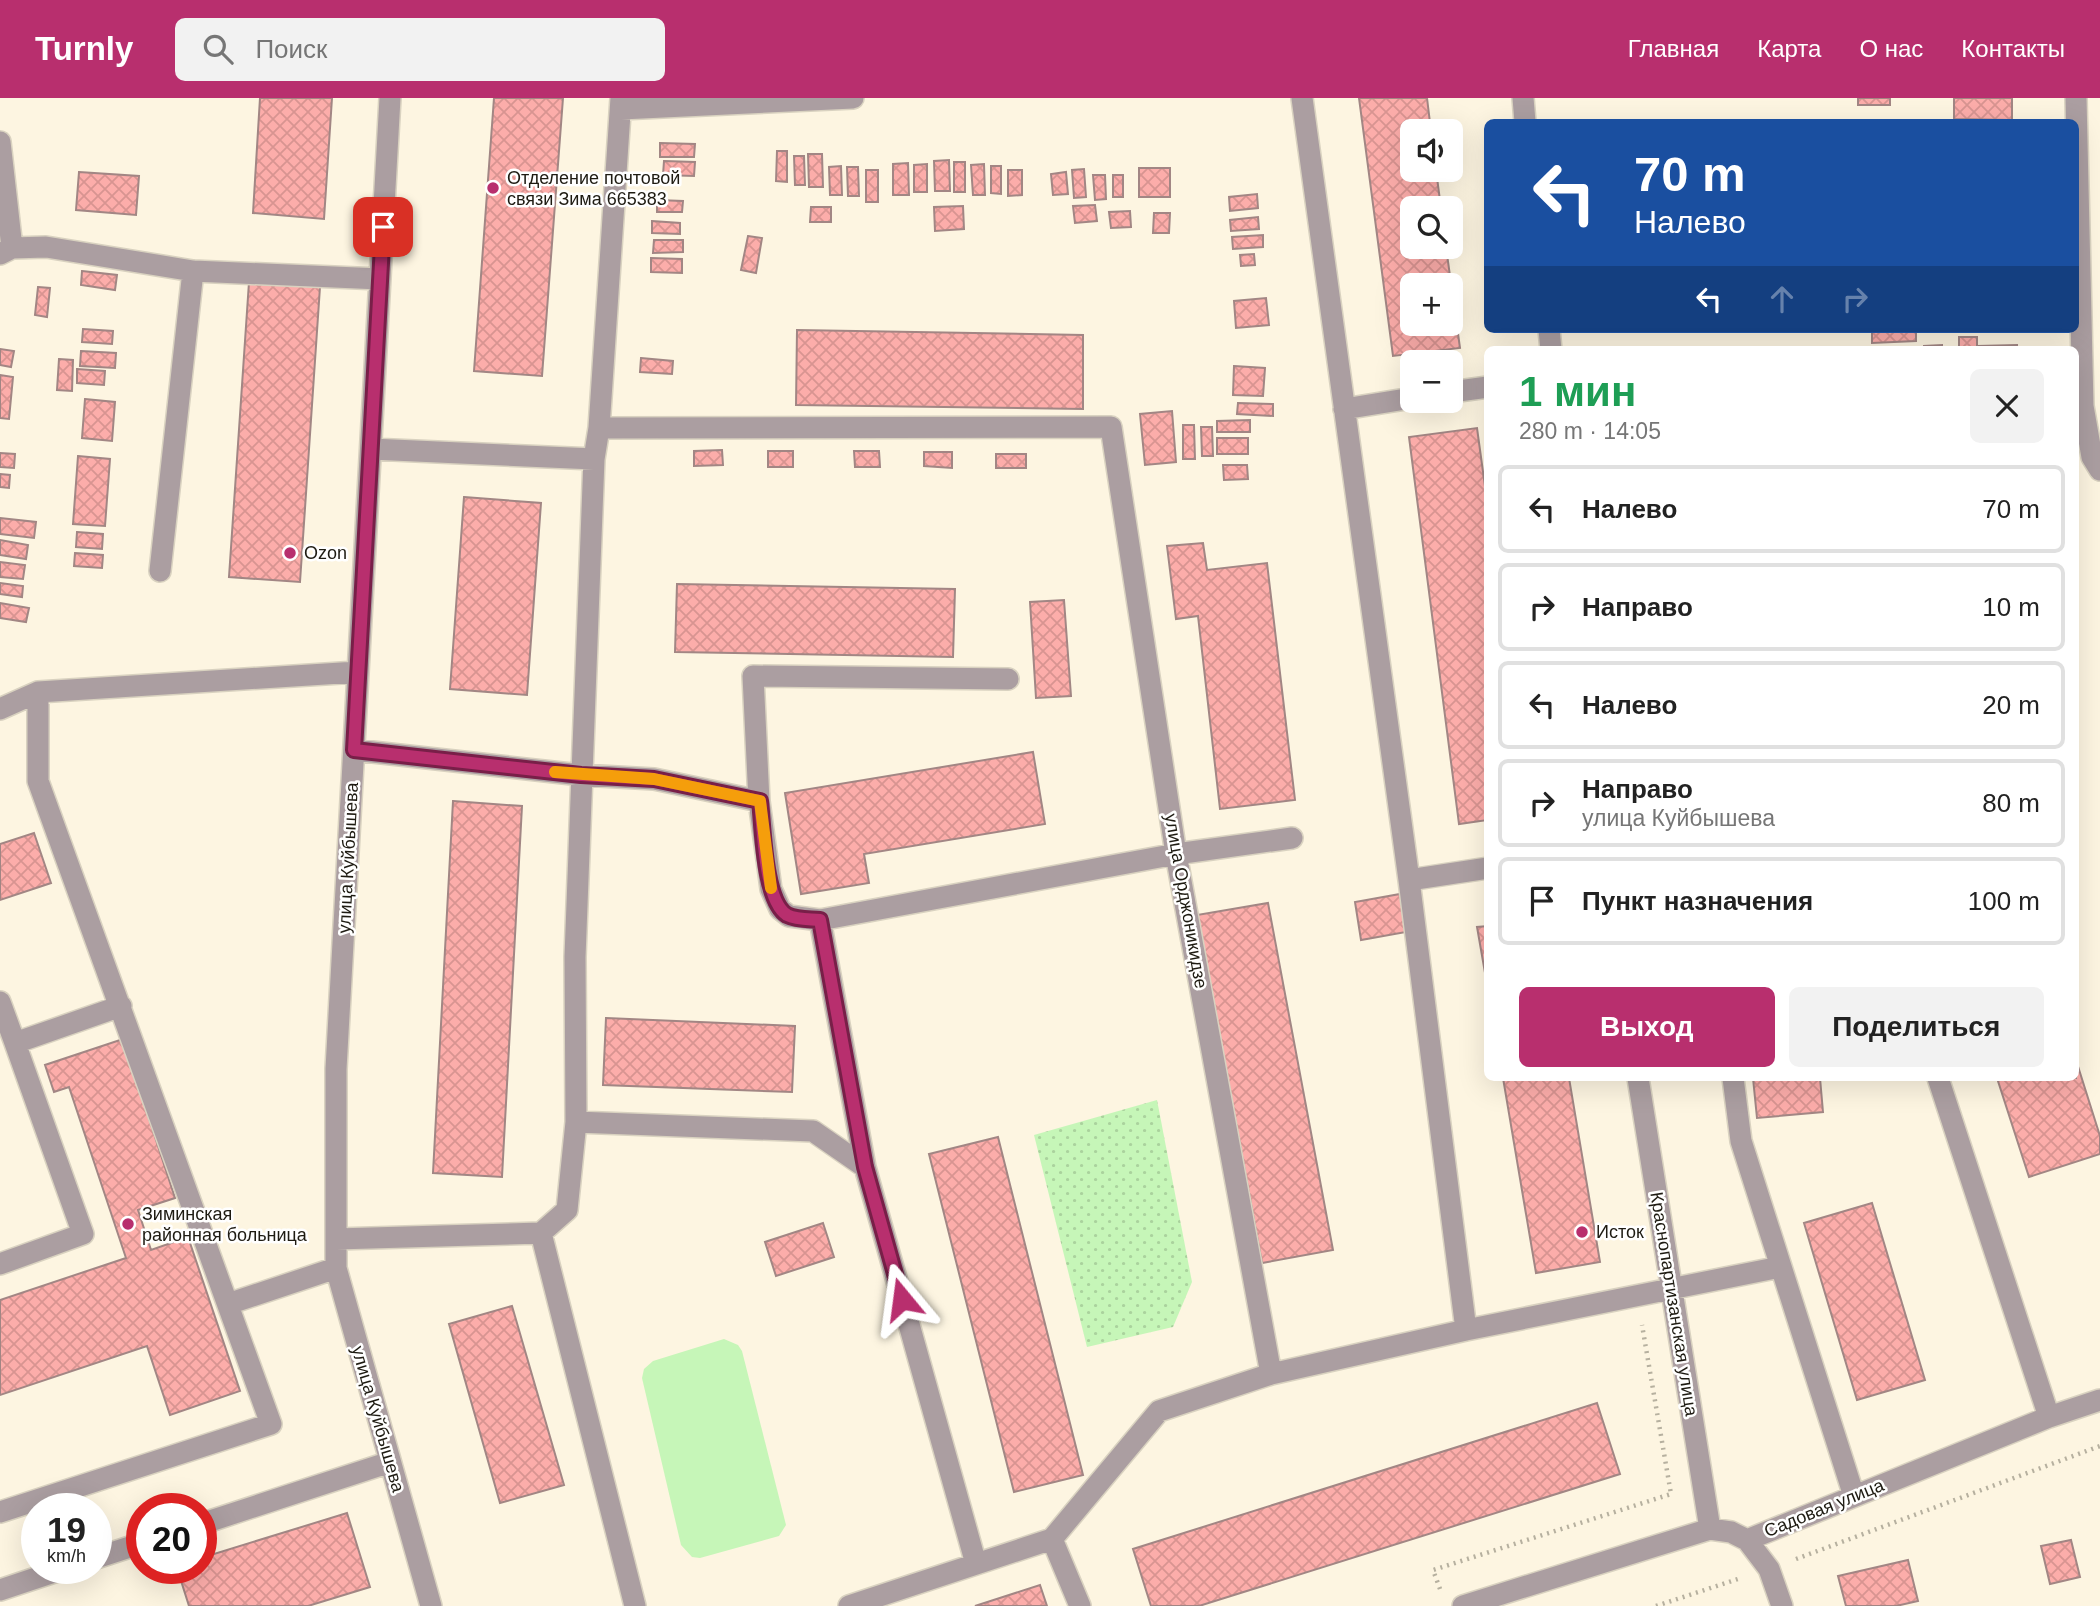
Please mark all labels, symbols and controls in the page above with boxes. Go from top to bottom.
search box [175,18,665,81]
text: Turnly [35,30,133,67]
icon: search [199,30,237,68]
text: Поиск [255,34,327,64]
text: Главная [1628,35,1719,62]
text: Карта [1757,35,1821,62]
text: О нас [1859,35,1923,62]
text: Контакты [1961,35,2065,62]
map controls [1400,119,1463,413]
button: sound [1400,119,1463,182]
icon: left [1519,147,1610,238]
text: 70 m [1634,147,1746,201]
place label: Отделение почтовой связи Зима 665383 [507,168,680,209]
marker: Отделение почтовой связи Зима 665383 [485,180,501,196]
button: search [1400,196,1463,259]
pin [353,197,413,257]
text: Налево [1634,204,1746,240]
icon: arrive [364,208,402,246]
button: + [1400,273,1463,336]
icon: left [1690,280,1728,318]
icon: ahead [1763,280,1801,318]
icon: right [1836,280,1874,318]
button: − [1400,350,1463,413]
text: 1 мин [1519,368,1636,415]
button: close [1970,369,2044,443]
text: 280 m · 14:05 [1519,418,1661,444]
icon: left [1523,490,1561,528]
text: Налево [1582,494,1677,524]
text: 70 m [1982,494,2040,524]
place label: Ozon [304,543,347,563]
marker: Ozon [282,545,298,561]
icon: right [1523,588,1561,626]
text: Направо [1582,592,1693,622]
text: 10 m [1982,592,2040,622]
icon: left [1523,686,1561,724]
text: Налево [1582,690,1677,720]
text: 20 m [1982,690,2040,720]
text: Направо [1582,774,1693,804]
street label: улица Куйбышева [334,781,362,934]
icon: right [1523,784,1561,822]
text: 80 m [1982,788,2040,818]
text: улица Куйбышева [1582,805,1775,831]
street label: улица Орджоникидзе [1161,812,1211,990]
icon: arrive [1523,882,1561,920]
text: Пункт назначения [1582,886,1813,916]
text: 100 m [1968,886,2040,916]
button: Выход [1519,987,1775,1067]
button: Поделиться [1789,987,2044,1067]
street label: Краснопартизанская улица [1646,1190,1702,1419]
place label: Зиминская районная больница [142,1204,308,1245]
marker: Зиминская районная больница [120,1216,136,1232]
place label: Исток [1596,1222,1644,1242]
marker: Исток [1574,1224,1590,1240]
position arrow [865,1262,939,1336]
street label: улица Куйбышева [348,1344,409,1495]
street label: Садовая улица [1761,1475,1888,1541]
speed limit sign: 20 [126,1493,217,1584]
text: 19 [47,1510,86,1549]
text: km/h [47,1546,86,1566]

